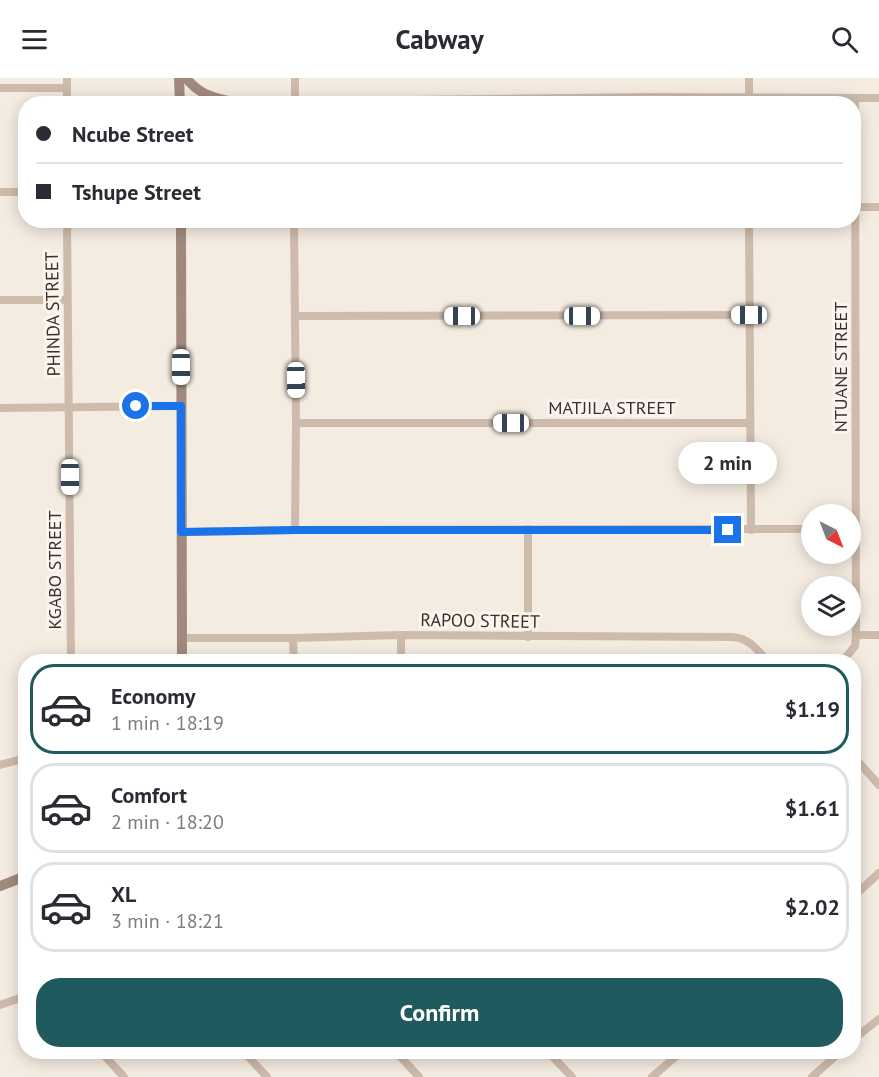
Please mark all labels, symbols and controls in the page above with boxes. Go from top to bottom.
text: Cabway [395,22,484,56]
icon: menu [18,23,51,56]
icon: search [828,23,861,56]
text: Ncube Street [72,120,193,148]
text: Tshupe Street [72,178,201,206]
street label: PHINDA STREET [40,251,65,377]
street label: NTUANE STREET [829,302,852,432]
car [731,306,767,324]
car [444,307,480,325]
car [564,307,600,325]
car [172,349,190,385]
car [287,362,305,398]
route start [122,392,149,419]
street label: MATJILA STREET [548,396,676,419]
car [493,414,529,432]
callout: 2 min [678,443,777,485]
text: 2 min [703,450,752,476]
car [61,459,79,495]
north arrow [801,504,861,564]
map controls [801,504,861,636]
street label: KGABO STREET [43,511,66,629]
route end [714,516,741,543]
button: layers [801,576,861,636]
street label: RAPOO STREET [420,608,540,633]
icon: car [39,682,93,736]
text: Economy [111,682,195,710]
text: $1.19 [785,695,840,723]
text: 1 min · 18:19 [111,710,224,736]
icon: car [39,781,93,835]
text: Comfort [111,781,187,809]
text: $1.61 [785,794,840,822]
text: 2 min · 18:20 [111,809,224,835]
icon: car [39,880,93,934]
text: XL [111,880,136,908]
text: $2.02 [785,893,840,921]
text: 3 min · 18:21 [111,908,224,934]
button: Confirm [36,978,843,1047]

